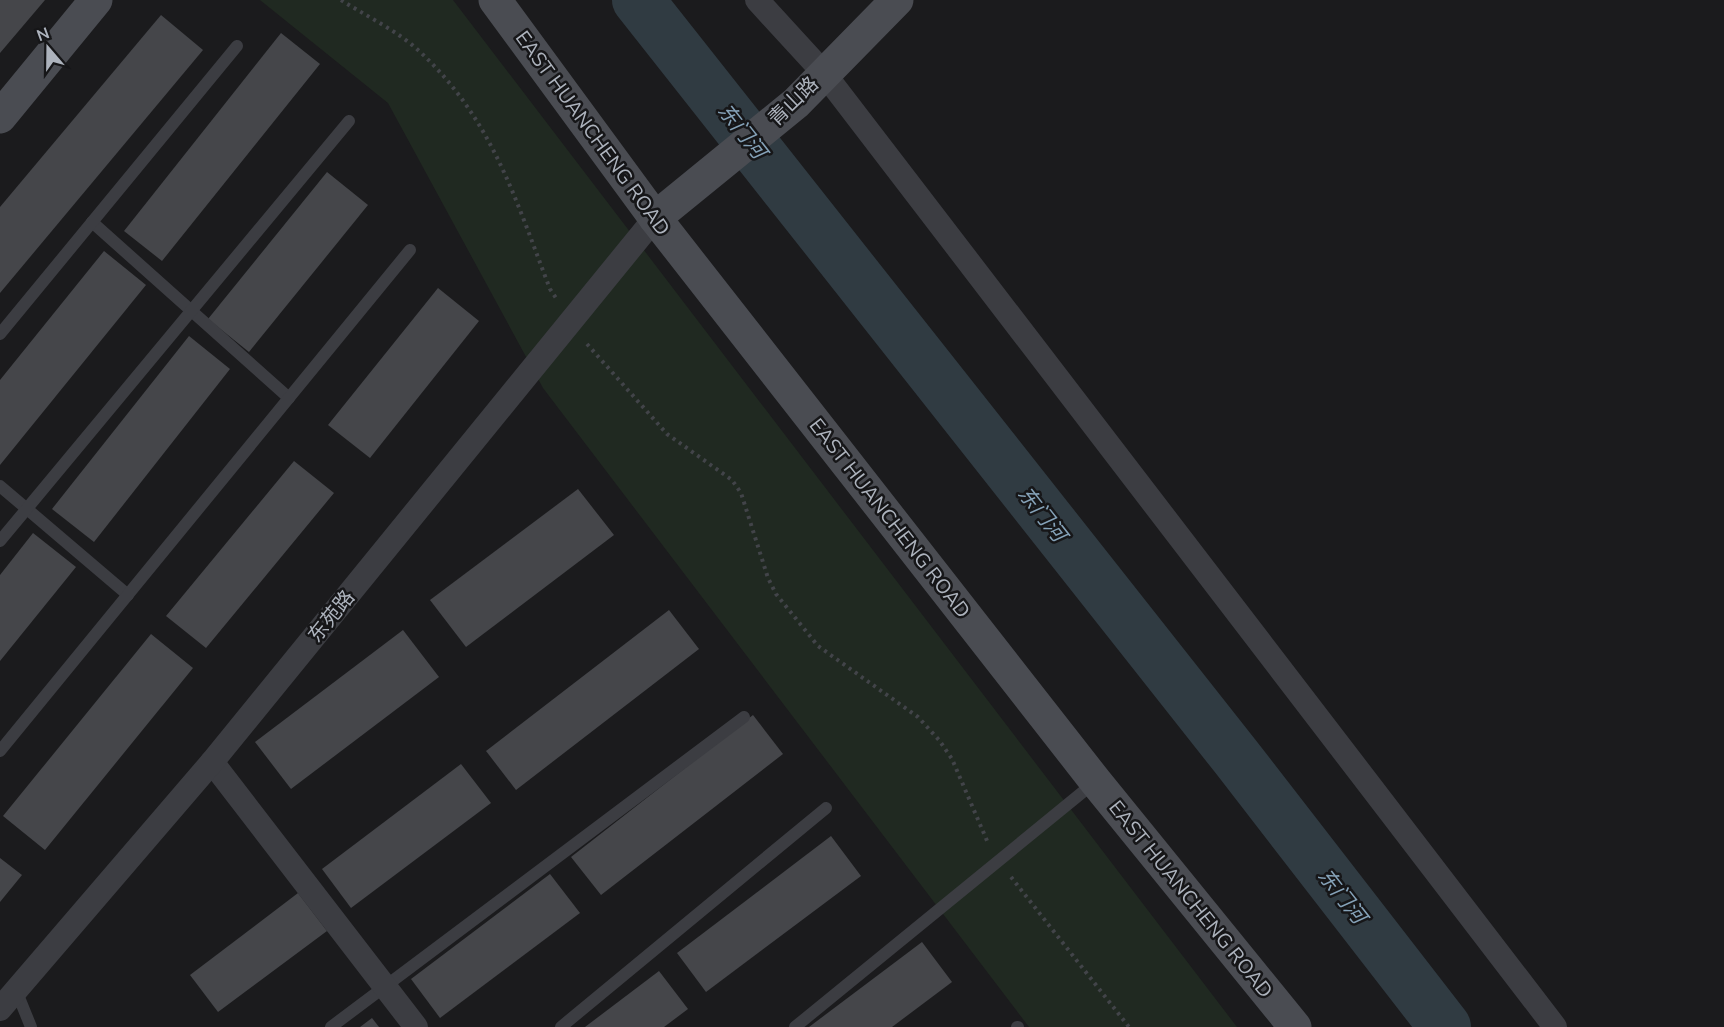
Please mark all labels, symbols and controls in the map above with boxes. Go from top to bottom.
north arrow [18,18,78,78]
text: N [34,22,53,47]
street label: EAST HUANCHENG ROAD [509,26,676,241]
street label: 青山路 [762,71,824,132]
water label: 东门河 [712,98,775,168]
street label: EAST HUANCHENG ROAD [803,413,976,624]
water label: 东门河 [1012,481,1075,551]
street label: 东苑路 [302,585,361,648]
street label: EAST HUANCHENG ROAD [1103,795,1279,1004]
water label: 东门河 [1312,863,1375,933]

